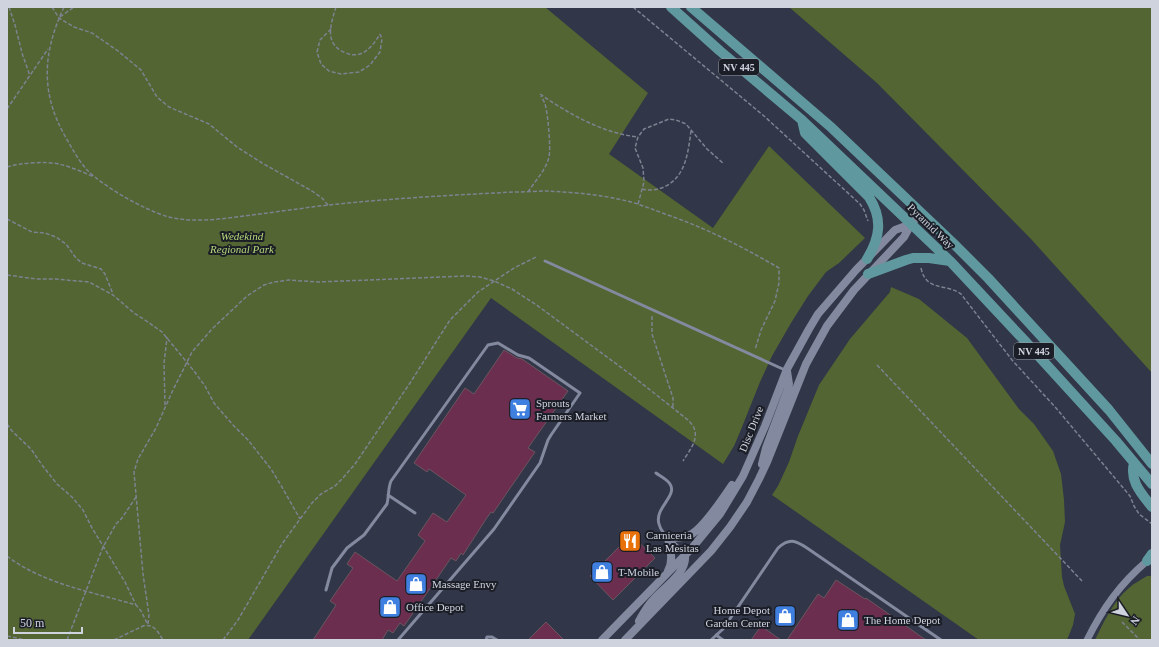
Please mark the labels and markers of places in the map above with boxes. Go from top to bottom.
supermarket icon: Sprouts Farmers Market [507,396,533,422]
place label: Sprouts Farmers Market [536,397,607,422]
restaurant icon: Carniceria Las Mesitas [617,528,643,554]
place label: Carniceria Las Mesitas [646,529,699,554]
shop icon: T-Mobile [589,559,615,585]
place label: T-Mobile [618,566,659,578]
shop icon: Massage Envy [403,571,429,597]
place label: Massage Envy [432,578,497,590]
shop icon: Office Depot [377,594,403,620]
place label: Office Depot [406,601,464,613]
shop icon: Home Depot Garden Center [772,603,798,629]
place label: Home Depot Garden Center [706,604,770,629]
shop icon: The Home Depot [835,607,861,633]
place label: The Home Depot [864,614,940,626]

